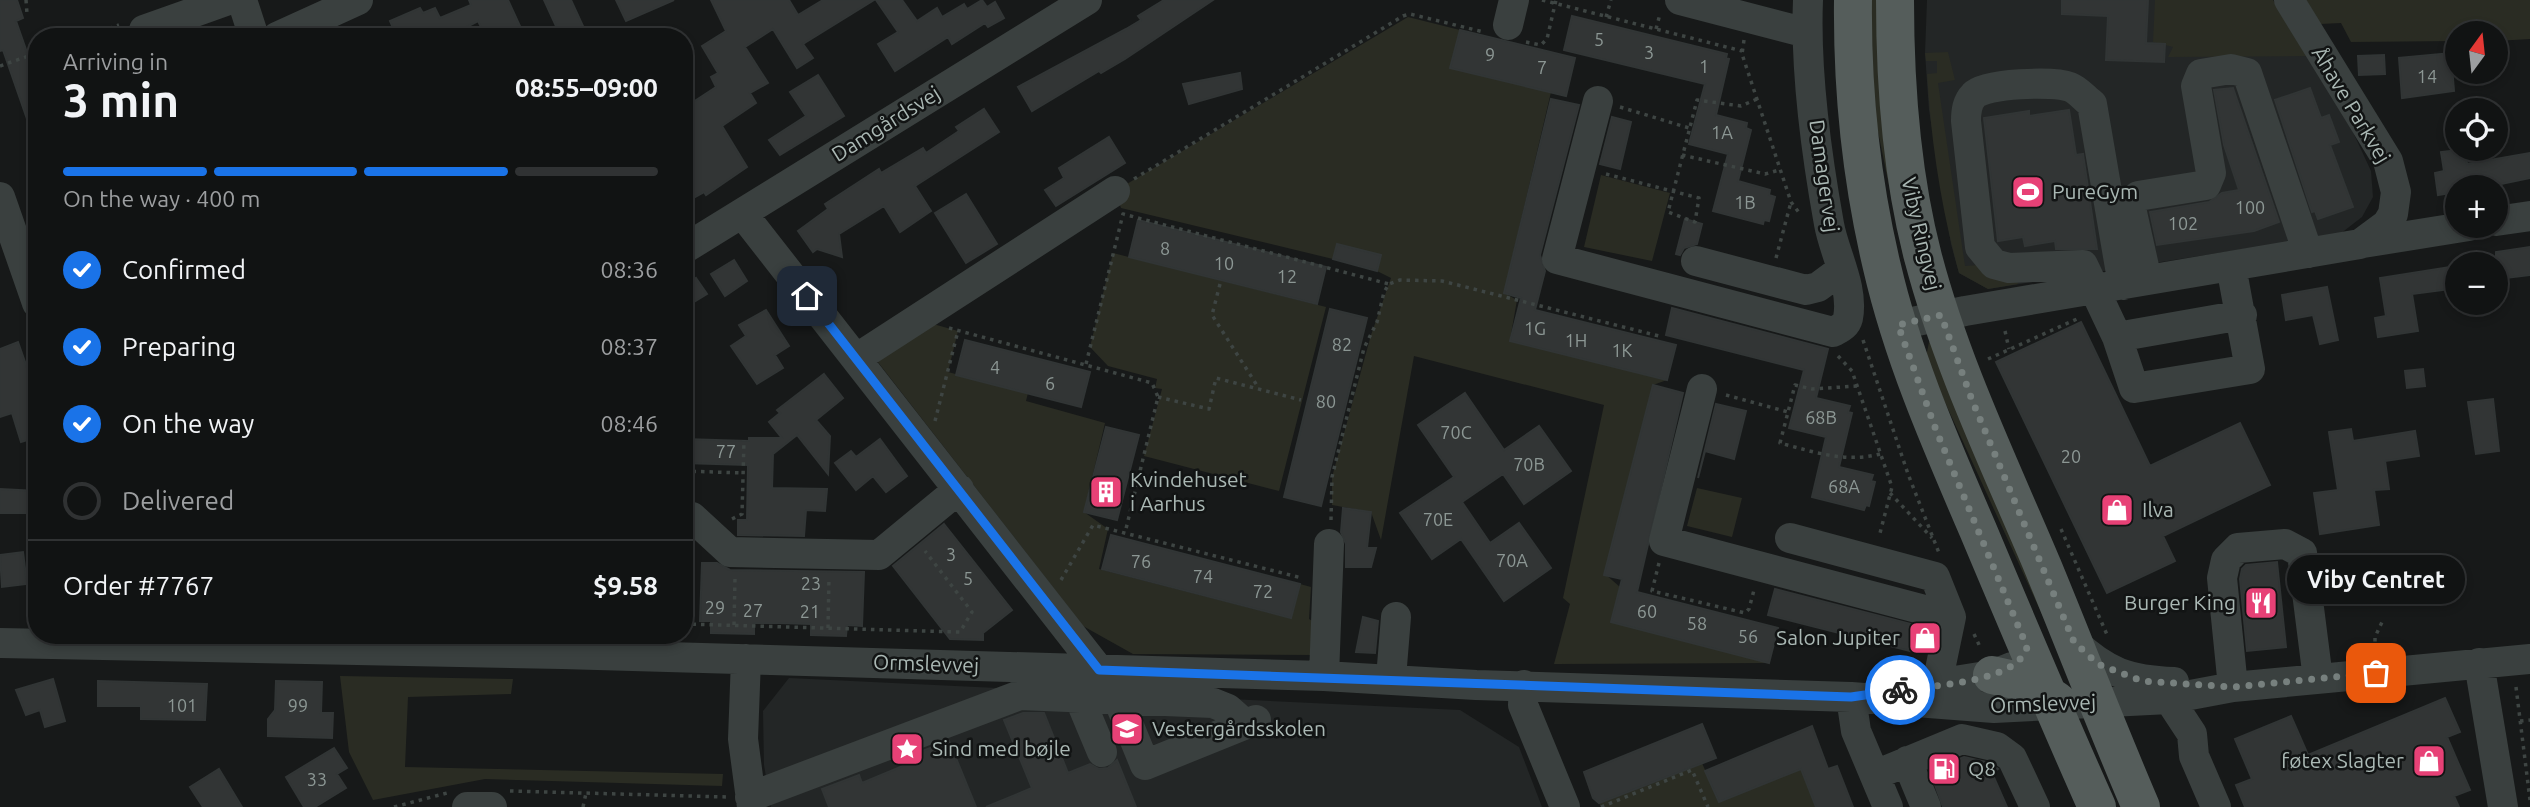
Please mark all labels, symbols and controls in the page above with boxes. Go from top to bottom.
north arrow [2445,21,2508,84]
map controls [2445,21,2508,315]
house number: 5 [1594,29,1604,49]
house number: 3 [1644,42,1654,62]
street label: Åhave Parkvej [2308,42,2396,167]
house number: 9 [1485,44,1495,64]
text: Arriving in [63,49,168,74]
house number: 1 [1699,56,1709,76]
house number: 7 [1537,57,1547,77]
house number: 14 [2417,66,2437,86]
text: 08:55–09:00 [515,73,658,102]
text: 3 min [63,74,179,126]
street label: Damgårdsvej [827,80,944,166]
button: locate [2445,98,2508,161]
street label: Damagervej [1805,118,1845,234]
house number: 1A [1711,122,1733,142]
sports icon: PureGym [2009,173,2047,211]
street label: Viby Ringvej [1897,175,1947,293]
button: + [2445,175,2508,238]
place label: PureGym [2052,179,2138,203]
text: On the way · 400 m [63,186,260,211]
house number: 1B [1734,192,1756,212]
house number: 100 [2235,197,2265,217]
house number: 102 [2168,213,2198,233]
house number: 8 [1160,238,1170,258]
icon: check [63,251,101,289]
button: − [2445,252,2508,315]
house number: 10 [1214,253,1234,273]
text: Confirmed [122,255,246,284]
text: 08:36 [600,257,658,282]
pin [777,266,837,326]
house number: 12 [1277,266,1297,286]
icon: home [788,277,826,315]
house number: 1G [1524,318,1546,338]
icon: check [63,328,101,366]
house number: 1H [1565,330,1587,350]
text: Preparing [122,332,236,361]
text: 08:37 [600,334,658,359]
house number: 82 [1332,334,1352,354]
house number: 1K [1611,340,1633,360]
house number: 4 [990,357,1000,377]
house number: 6 [1045,373,1055,393]
house number: 80 [1316,391,1336,411]
icon: check [63,405,101,443]
house number: 68B [1805,407,1837,427]
text: On the way [122,409,254,438]
text: 08:46 [600,411,658,436]
house number: 70C [1440,422,1472,442]
house number: 77 [716,441,736,461]
house number: 20 [2061,446,2081,466]
house number: 70B [1513,454,1545,474]
place label: Kvindehuset i Aarhus [1130,467,1247,515]
building icon: Kvindehuset i Aarhus [1087,473,1125,511]
house number: 68A [1828,476,1860,496]
text: Delivered [122,486,234,515]
shop icon: Ilva [2098,491,2136,529]
place label: Ilva [2142,497,2174,521]
house number: 70E [1423,509,1453,529]
house number: 3 [946,544,956,564]
house number: 70A [1496,550,1528,570]
house number: 76 [1131,551,1151,571]
callout: Viby Centret [2287,554,2465,603]
house number: 74 [1193,566,1213,586]
text: Viby Centret [2307,567,2445,592]
house number: 5 [963,568,973,588]
text: Order #7767 [63,571,214,600]
text: $9.58 [593,571,658,600]
house number: 23 [801,573,821,593]
house number: 72 [1253,581,1273,601]
restaurant icon: Burger King [2242,584,2280,622]
place label: Burger King [2124,590,2236,614]
house number: 29 [705,597,725,617]
house number: 27 [743,600,763,620]
house number: 21 [800,601,820,621]
house number: 60 [1637,601,1657,621]
house number: 58 [1687,613,1707,633]
shop icon: Salon Jupiter [1906,619,1944,657]
place label: Salon Jupiter [1776,625,1900,649]
house number: 56 [1738,626,1758,646]
pin [2346,643,2406,703]
street label: Ormslevvej [873,649,979,677]
icon: bag [2357,654,2395,692]
courier [1865,655,1935,725]
icon: bike [1881,671,1919,709]
street label: Ormslevvej [1990,689,2096,717]
house number: 101 [167,695,197,715]
house number: 99 [288,695,308,715]
school or university icon: Vestergårdsskolen [1108,710,1146,748]
place label: Vestergårdsskolen [1152,716,1326,740]
place icon: Sind med bøjle [888,730,926,768]
place label: Sind med bøjle [932,736,1071,760]
shop icon: føtex Slagter [2410,742,2448,780]
place label: føtex Slagter [2281,748,2404,772]
fuel station icon: Q8 [1925,750,1963,788]
place label: Q8 [1968,756,1996,780]
house number: 33 [307,769,327,789]

